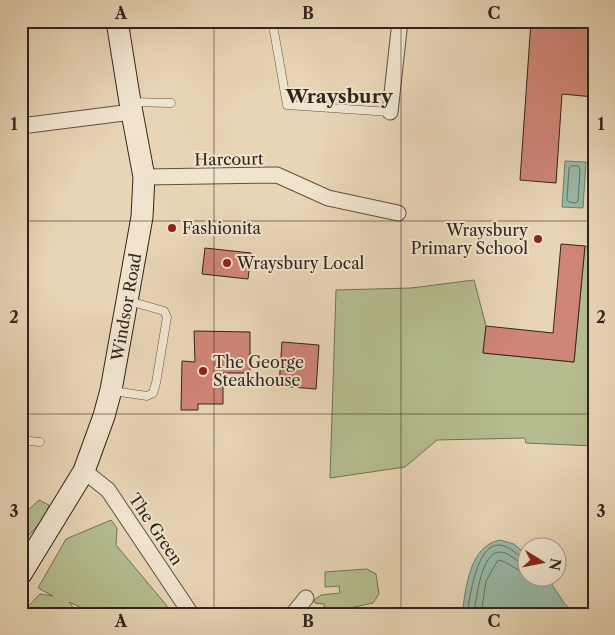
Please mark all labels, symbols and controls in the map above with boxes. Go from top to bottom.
text: A [114,3,128,23]
text: B [302,3,314,23]
text: C [488,3,500,23]
district label: Wraysbury [284,85,394,108]
text: 1 [10,114,18,134]
text: 1 [597,114,605,134]
street label: Harcourt [194,148,264,170]
place label: Fashionita [182,218,261,238]
place label: Wraysbury Primary School [411,220,529,258]
marker: Fashionita [166,222,178,234]
marker: Wraysbury Primary School [532,233,544,245]
street label: Windsor Road [106,251,145,363]
place label: Wraysbury Local [236,253,365,273]
marker: Wraysbury Local [221,257,233,269]
text: 2 [9,307,19,327]
text: 2 [596,307,606,327]
place label: The George Steakhouse [213,352,304,390]
marker: The George Steakhouse [197,365,209,377]
street label: The Green [125,489,187,569]
text: 3 [9,501,19,521]
text: 3 [596,501,606,521]
north arrow [518,538,568,588]
text: N [545,557,565,572]
text: A [114,611,128,631]
text: B [302,611,314,631]
text: C [488,611,500,631]

